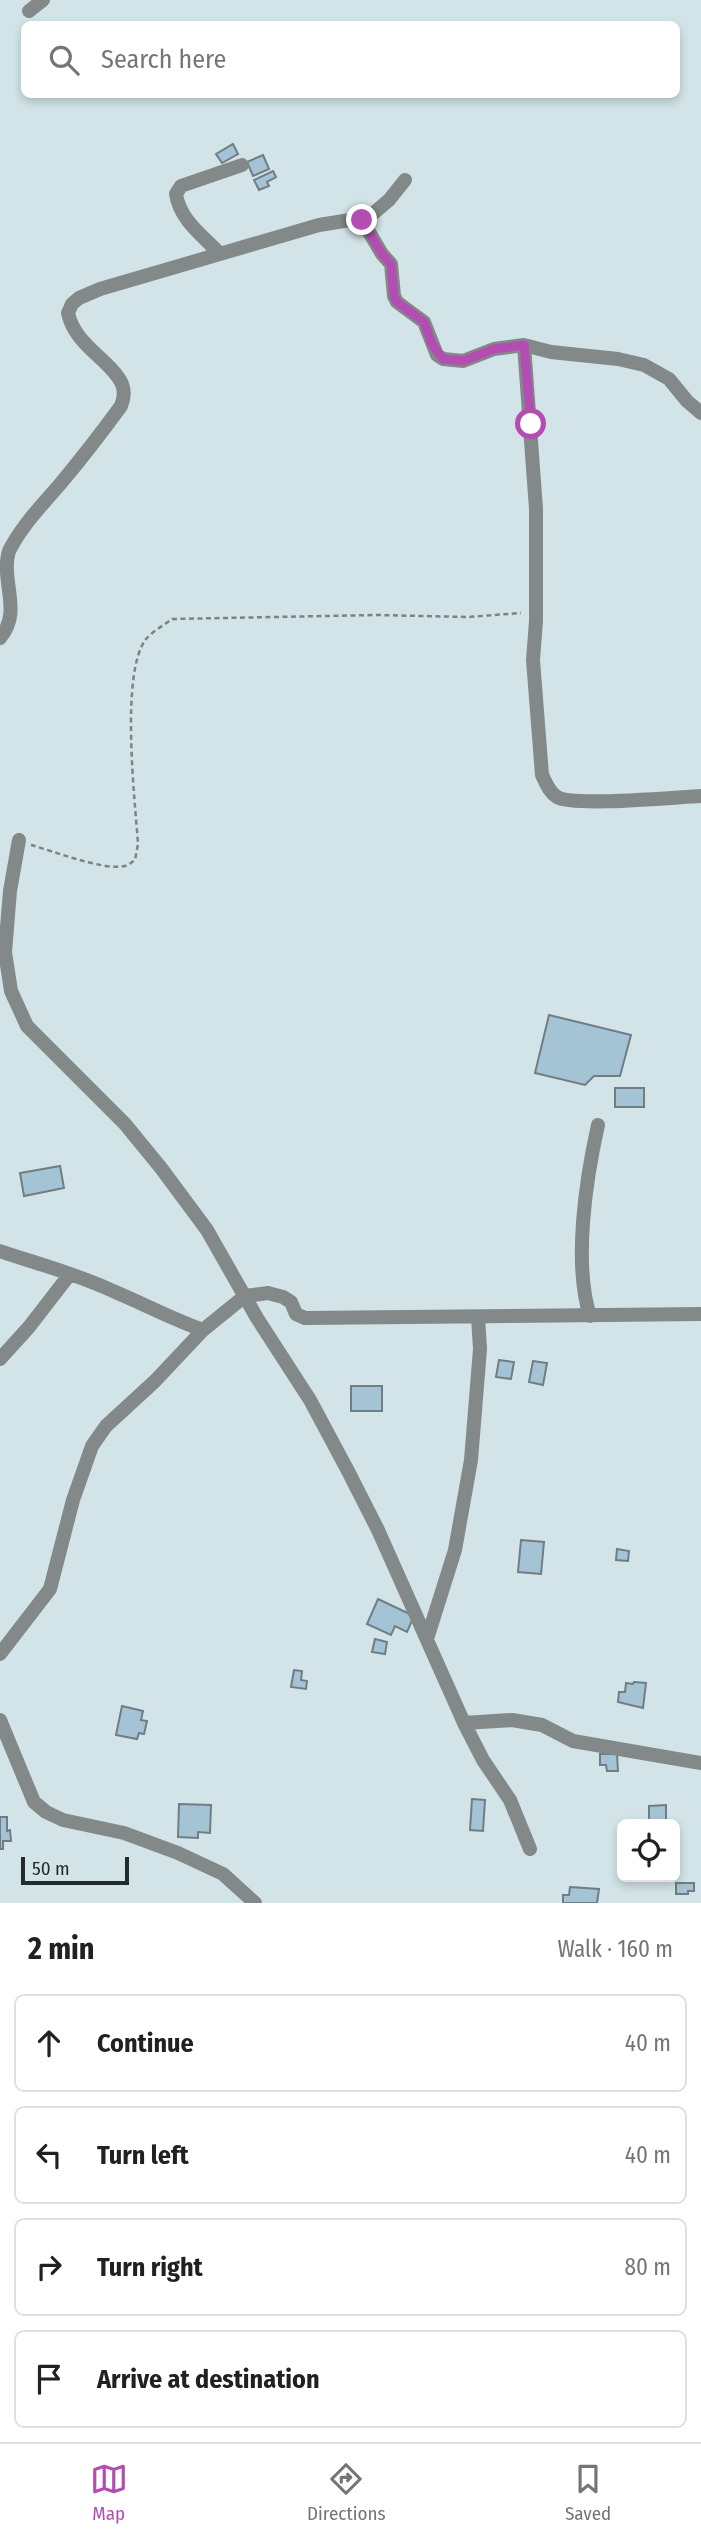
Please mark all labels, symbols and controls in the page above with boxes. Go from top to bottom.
search box [21,21,680,98]
icon: search [45,41,83,79]
text: Search here [101,44,226,75]
route end [346,204,377,235]
route start [515,408,546,439]
map controls [617,1819,680,1882]
button: locate [617,1819,680,1882]
scale bar [21,1854,130,1886]
text: 50 m [32,1857,70,1880]
text: 2 min [28,1931,95,1967]
text: Walk · 160 m [557,1935,673,1963]
icon: ahead [30,2024,68,2062]
text: Continue [97,2028,194,2059]
text: 40 m [625,2029,671,2057]
icon: left [30,2136,68,2174]
text: Turn left [97,2140,189,2171]
text: 40 m [625,2141,671,2169]
icon: right [30,2248,68,2286]
text: Turn right [97,2252,203,2283]
text: 80 m [624,2253,671,2281]
icon: arrive [30,2360,68,2398]
text: Arrive at destination [97,2364,320,2395]
tab: Map [90,2460,128,2525]
tab: Directions [307,2460,386,2525]
tab: Saved [565,2460,611,2525]

